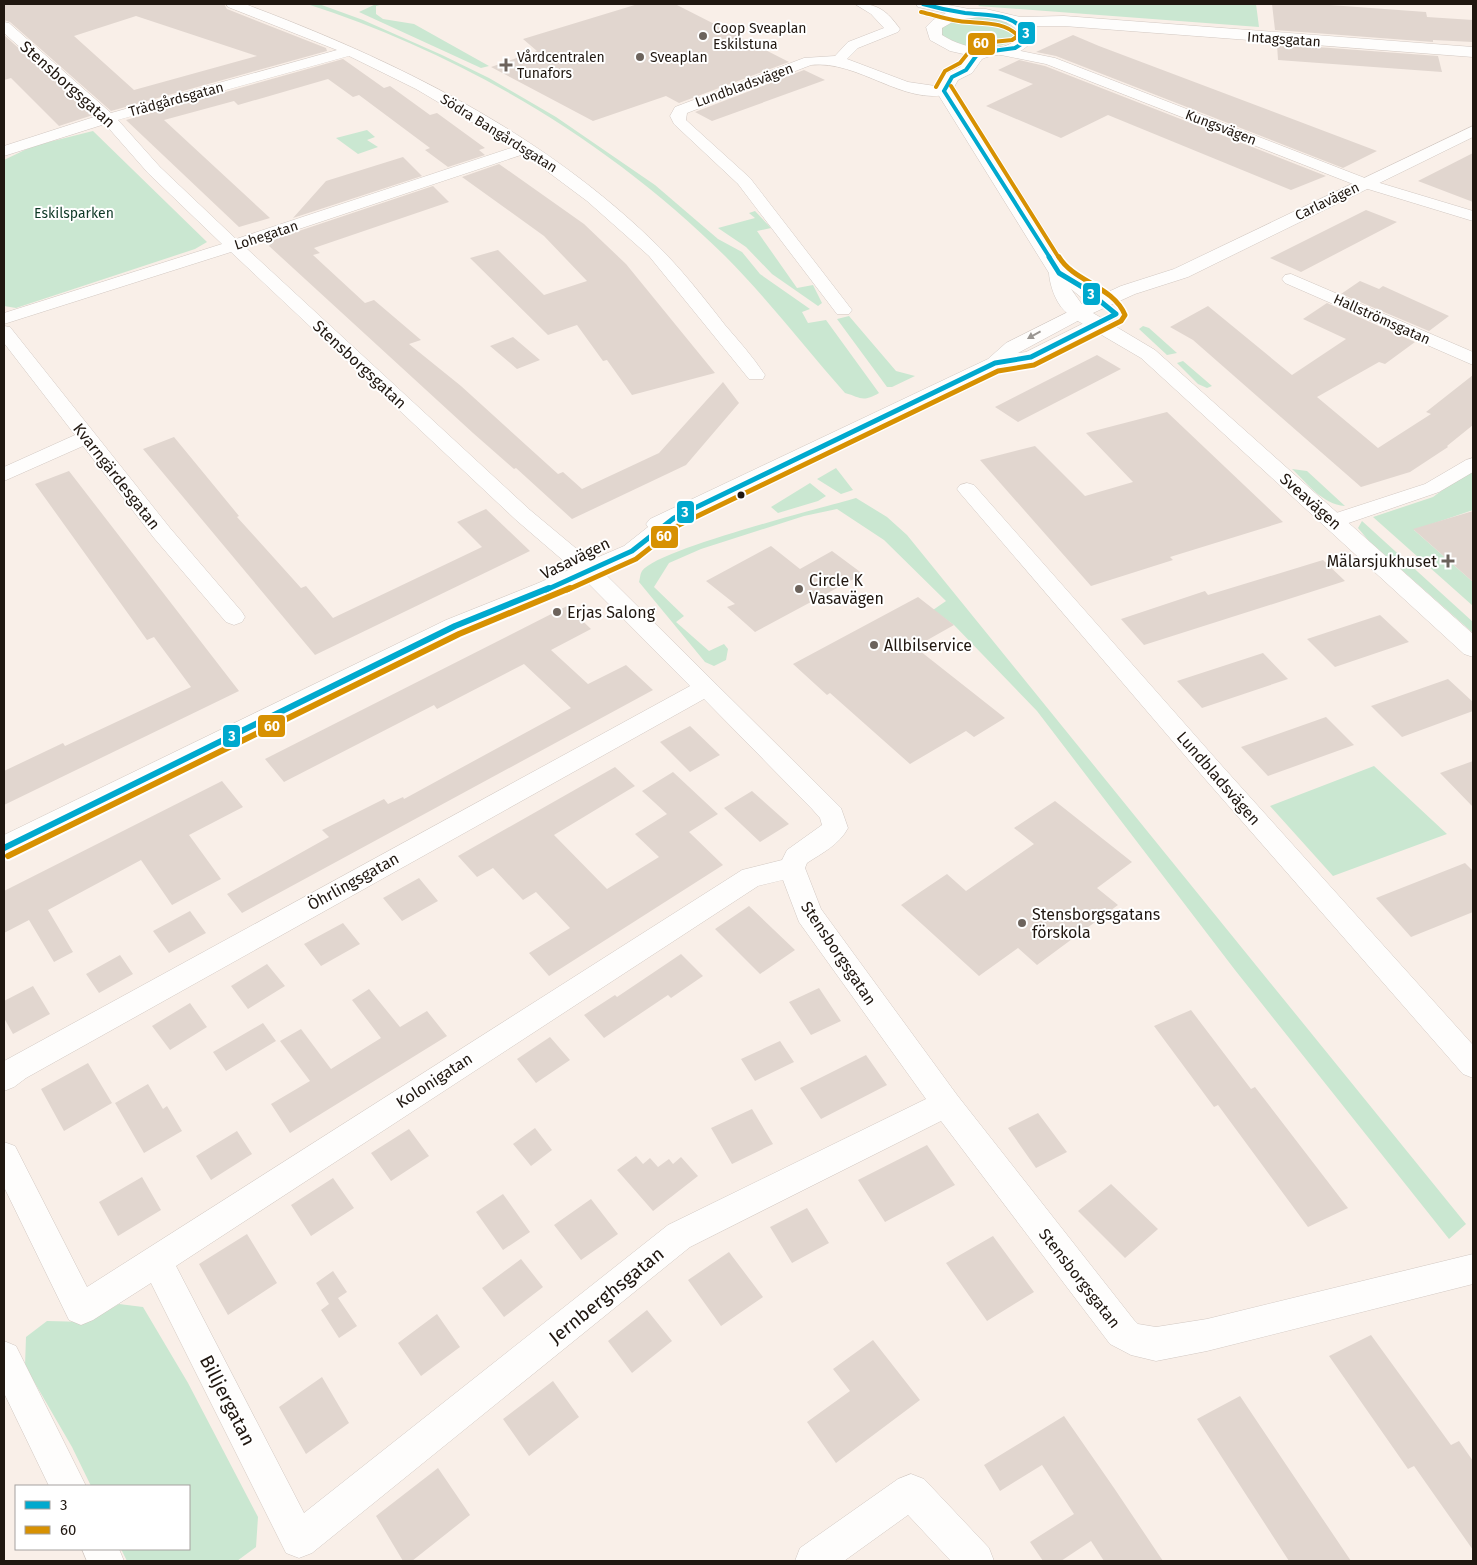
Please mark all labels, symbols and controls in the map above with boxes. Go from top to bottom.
place label: Coop Sveaplan Eskilstuna [713,20,807,53]
line badge: 3 [1017,21,1036,45]
text: 3 [1021,25,1030,42]
street label: Intagsgatan [1247,28,1321,51]
marker: Coop Sveaplan Eskilstuna [697,30,709,42]
line badge: 60 [967,32,996,56]
text: 60 [973,35,989,52]
street label: Stensborgsgatan [16,37,119,132]
place label: Vårdcentralen Tunafors [517,49,605,82]
place label: Sveaplan [650,49,708,66]
marker: Sveaplan [634,51,646,63]
marker: Vårdcentralen Tunafors [499,58,513,72]
street label: Lundbladsvägen [693,60,796,111]
street label: Trädgårdsgatan [127,79,225,120]
street label: Södra Bangårdsgatan [437,91,560,176]
street label: Kungsvägen [1183,106,1259,149]
street label: Carlavägen [1292,179,1362,224]
park label: Eskilsparken [34,205,114,222]
street label: Lohegatan [232,217,300,254]
line badge: 3 [1082,282,1101,306]
text: 3 [1086,286,1095,303]
street label: Hallströmsgatan [1331,291,1433,348]
street label: Stensborgsgatan [309,316,410,412]
one-way arrow [1027,331,1042,339]
street label: Kvarngärdesgatan [69,419,164,533]
street label: Sveavägen [1276,469,1345,534]
unlabelled marker [736,490,746,500]
line badge: 3 [676,500,695,524]
text: 3 [680,504,689,521]
line badge: 60 [650,525,679,549]
text: 60 [656,528,672,545]
street label: Vasavägen [537,533,613,583]
place label: Mälarsjukhuset [1327,552,1437,571]
marker: Mälarsjukhuset [1441,554,1455,568]
place label: Circle K Vasavägen [809,571,884,608]
marker: Circle K Vasavägen [793,583,805,595]
place label: Erjas Salong [567,603,656,622]
marker: Erjas Salong [551,606,563,618]
place label: Allbilservice [884,636,972,655]
marker: Allbilservice [868,639,880,651]
line badge: 60 [257,714,286,738]
text: 60 [264,718,280,735]
line badge: 3 [222,724,241,748]
text: 3 [227,728,236,745]
street label: Lundbladsvägen [1173,728,1264,829]
street label: Öhrlingsgatan [304,849,402,914]
street label: Stensborgsgatan [797,898,880,1009]
place label: Stensborgsgatans förskola [1032,905,1160,942]
marker: Stensborgsgatans förskola [1016,917,1028,929]
street label: Kolonigatan [393,1049,476,1112]
street label: Stensborgsgatan [1035,1225,1124,1332]
street label: Jernberghsgatan [544,1242,668,1349]
street label: Billjergatan [195,1351,260,1449]
legend [15,1485,190,1550]
text: 3 [60,1496,68,1514]
text: 60 [60,1521,76,1539]

